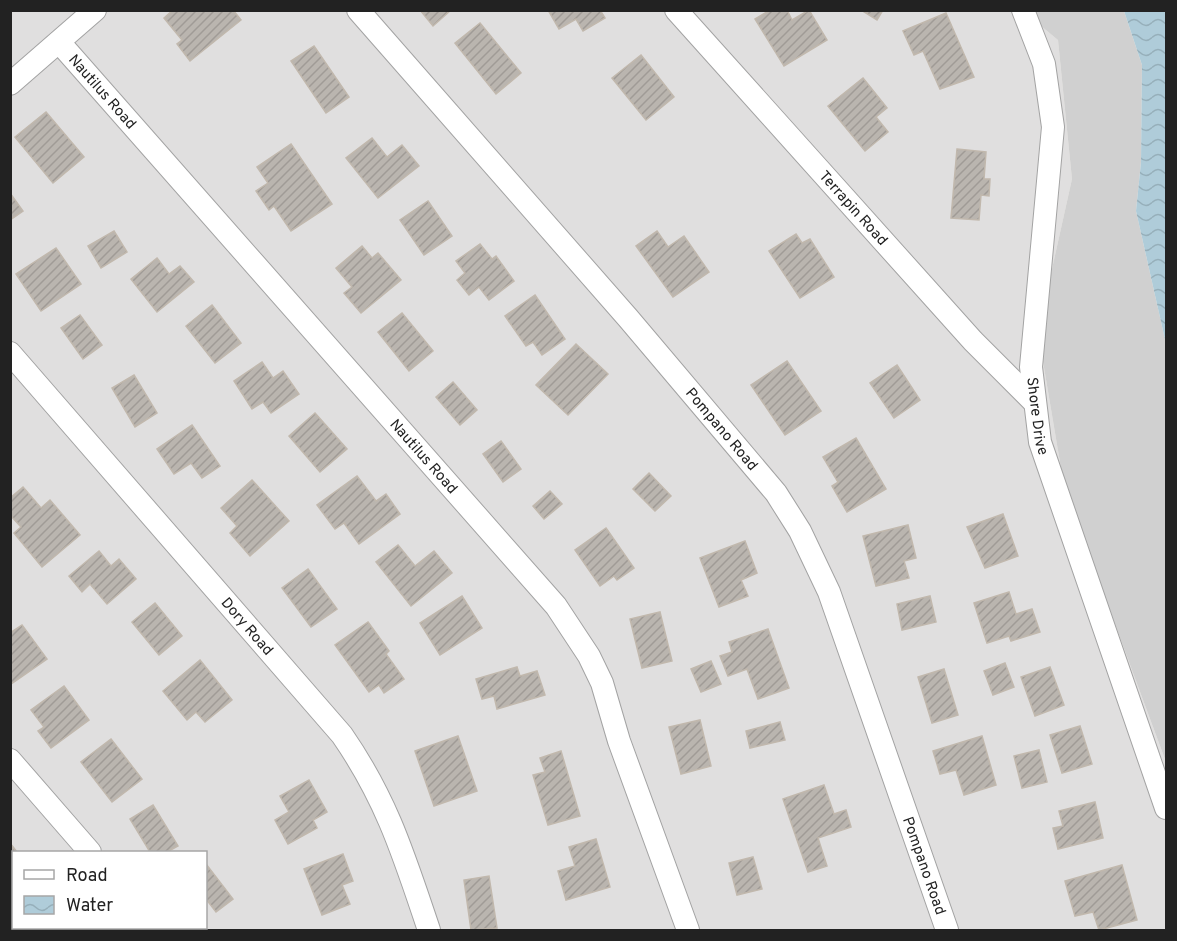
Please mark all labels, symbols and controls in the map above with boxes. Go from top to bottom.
street label: Nautilus Road [63,51,140,134]
street label: Terrapin Road [814,168,891,250]
street label: Shore Drive [1021,376,1052,458]
street label: Pompano Road [680,385,761,475]
street label: Nautilus Road [385,416,461,498]
street label: Dory Road [216,594,277,660]
street label: Pompano Road [897,814,949,918]
legend [12,851,207,929]
text: Road [66,865,108,888]
text: Water [66,895,113,918]

